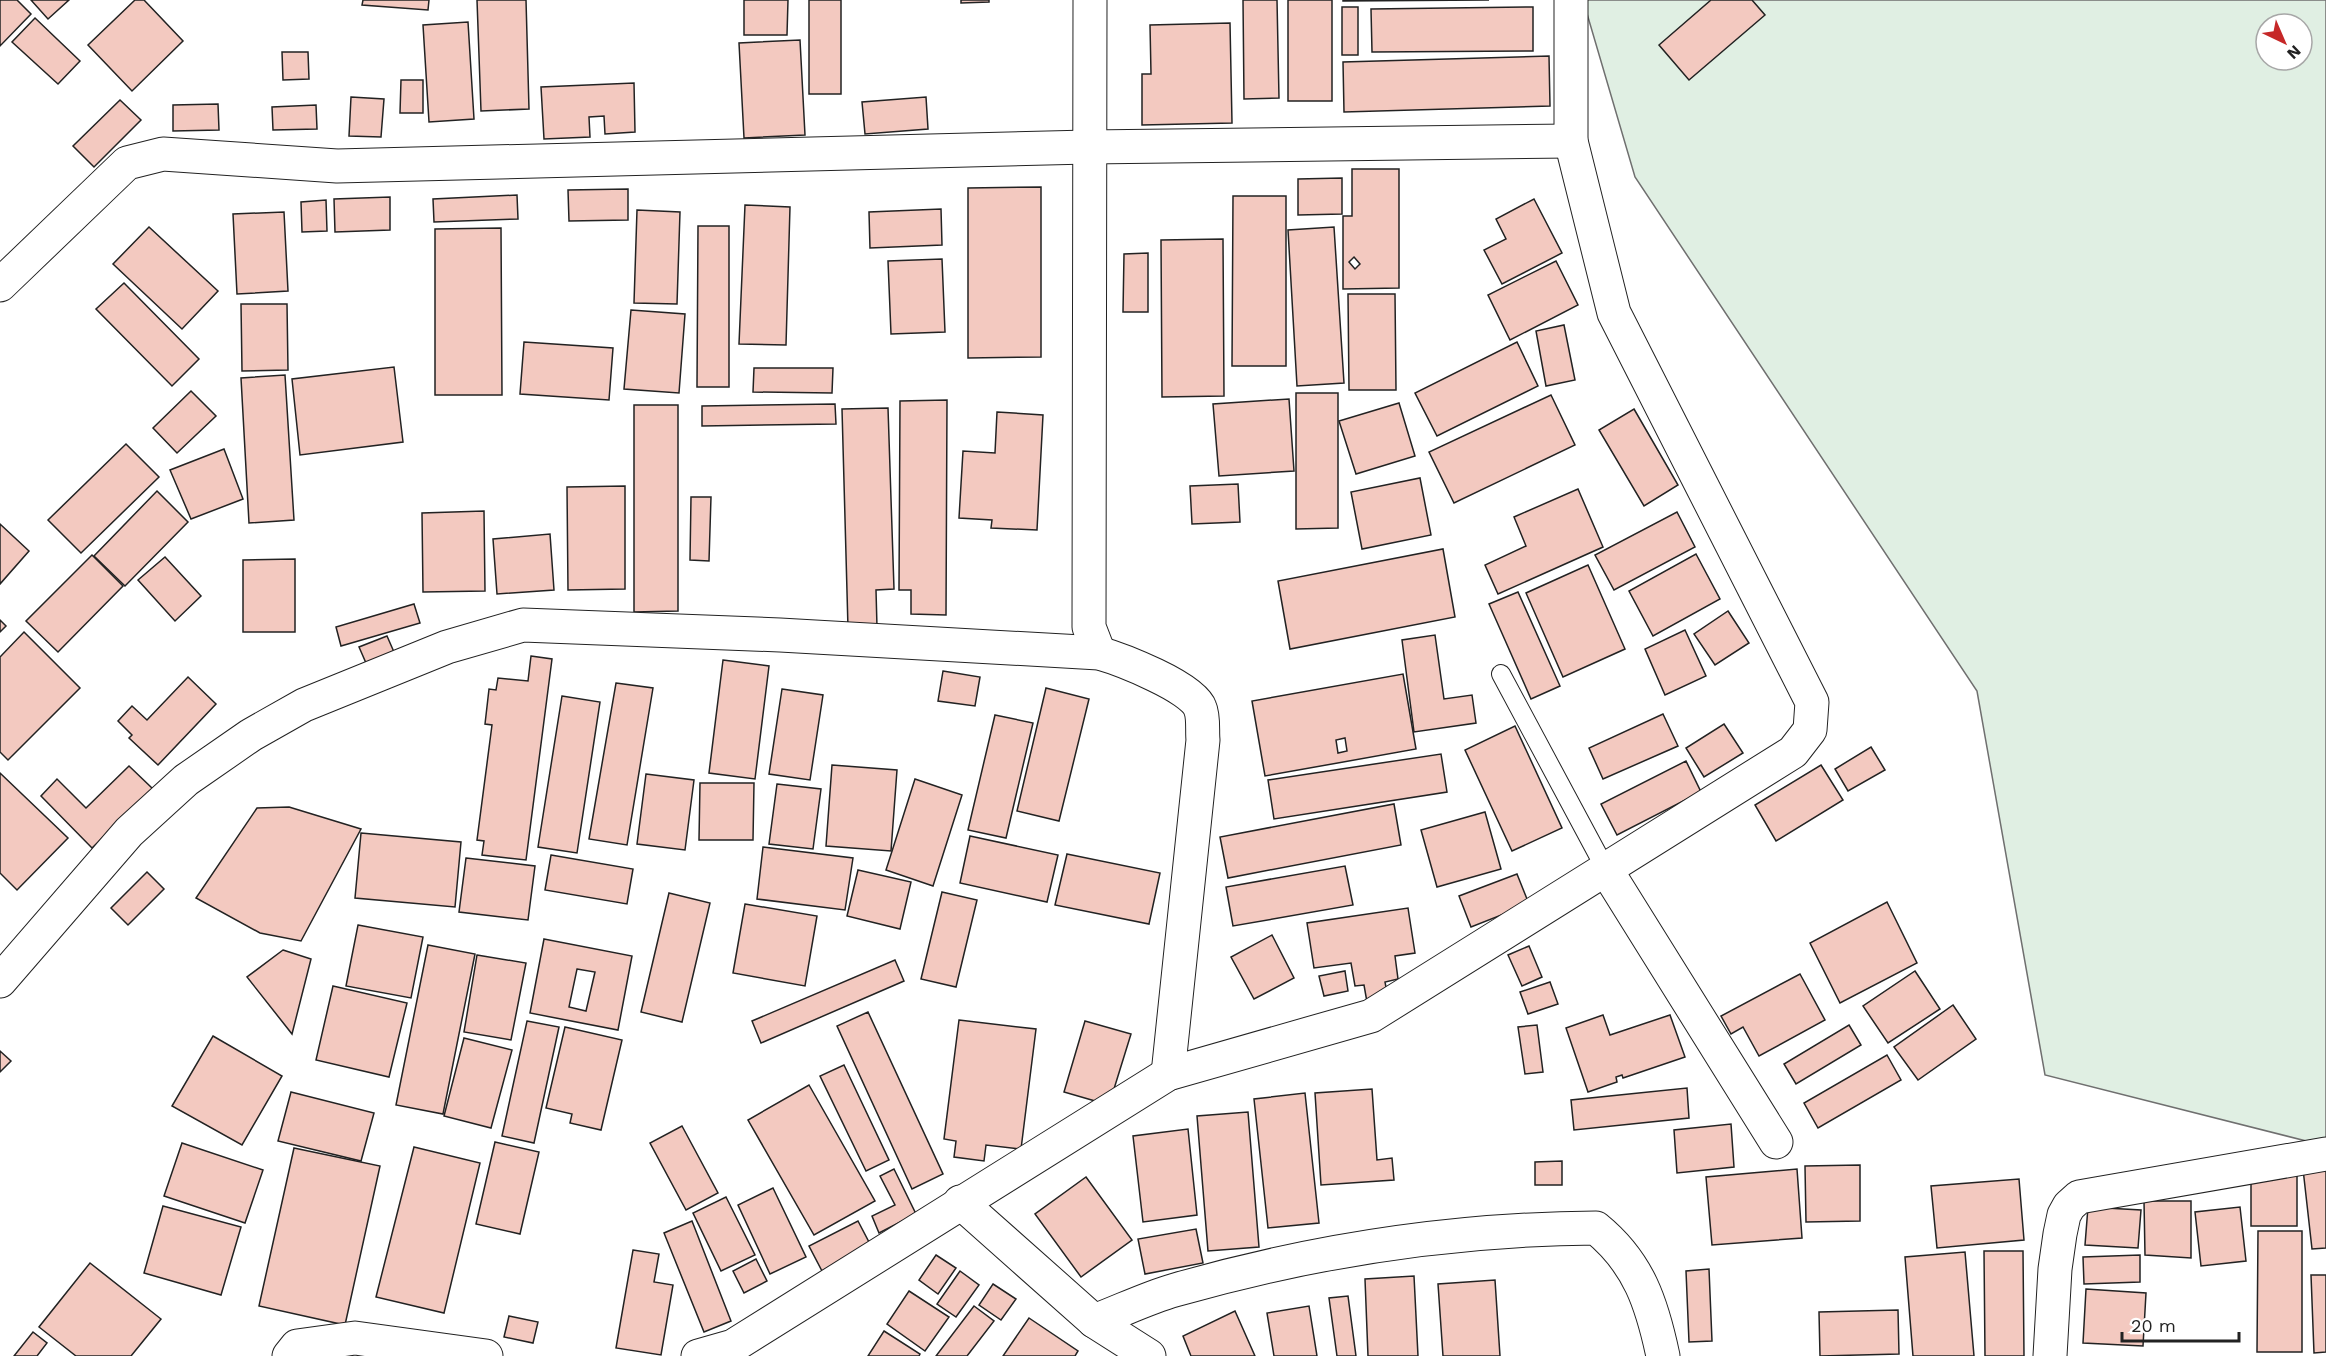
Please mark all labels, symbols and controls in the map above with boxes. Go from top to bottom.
north arrow [2254,12,2314,72]
text: N [2283,41,2305,63]
scale bar [2122,1305,2239,1343]
text: 20 m [2131,1315,2176,1336]

